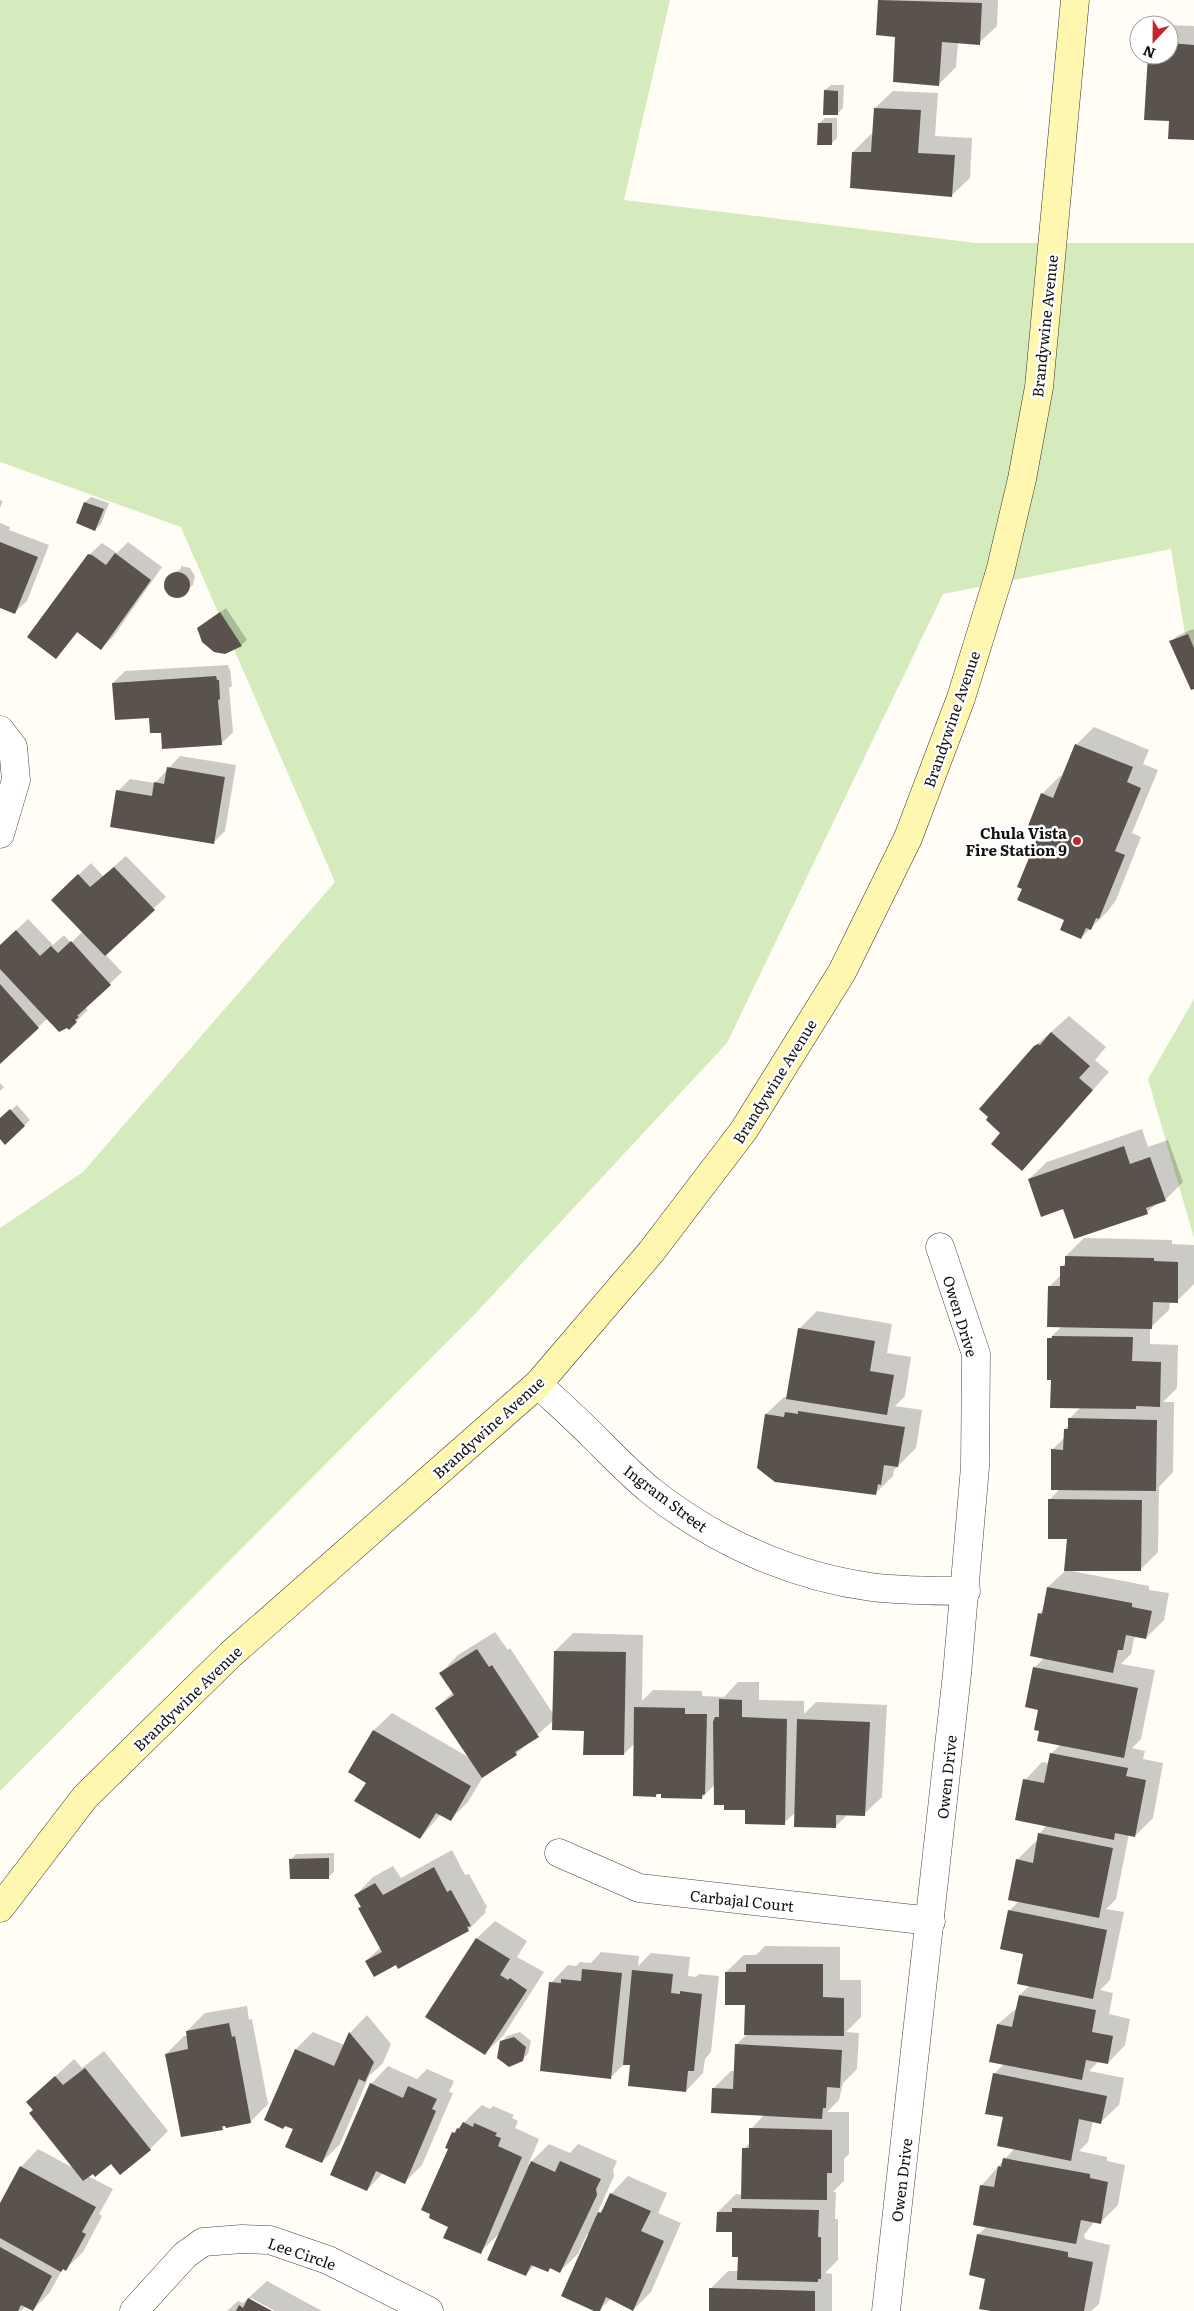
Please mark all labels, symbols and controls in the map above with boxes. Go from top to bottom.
north arrow [1129,15,1179,65]
text: N [1139,41,1158,64]
street label: Brandywine Avenue [1025,253,1063,398]
street label: Brandywine Avenue [917,647,985,790]
place label: Chula Vista Fire Station 9 [965,821,1067,861]
marker: Chula Vista Fire Station 9 [1071,835,1083,847]
street label: Brandywine Avenue [726,1014,822,1148]
street label: Owen Drive [938,1272,984,1360]
street label: Brandywine Avenue [427,1370,549,1483]
street label: Ingram Street [619,1459,713,1537]
street label: Brandywine Avenue [127,1640,247,1756]
street label: Owen Drive [930,1734,962,1820]
street label: Carbajal Court [689,1883,795,1917]
street label: Owen Drive [884,2137,918,2223]
street label: Lee Circle [265,2231,339,2275]

